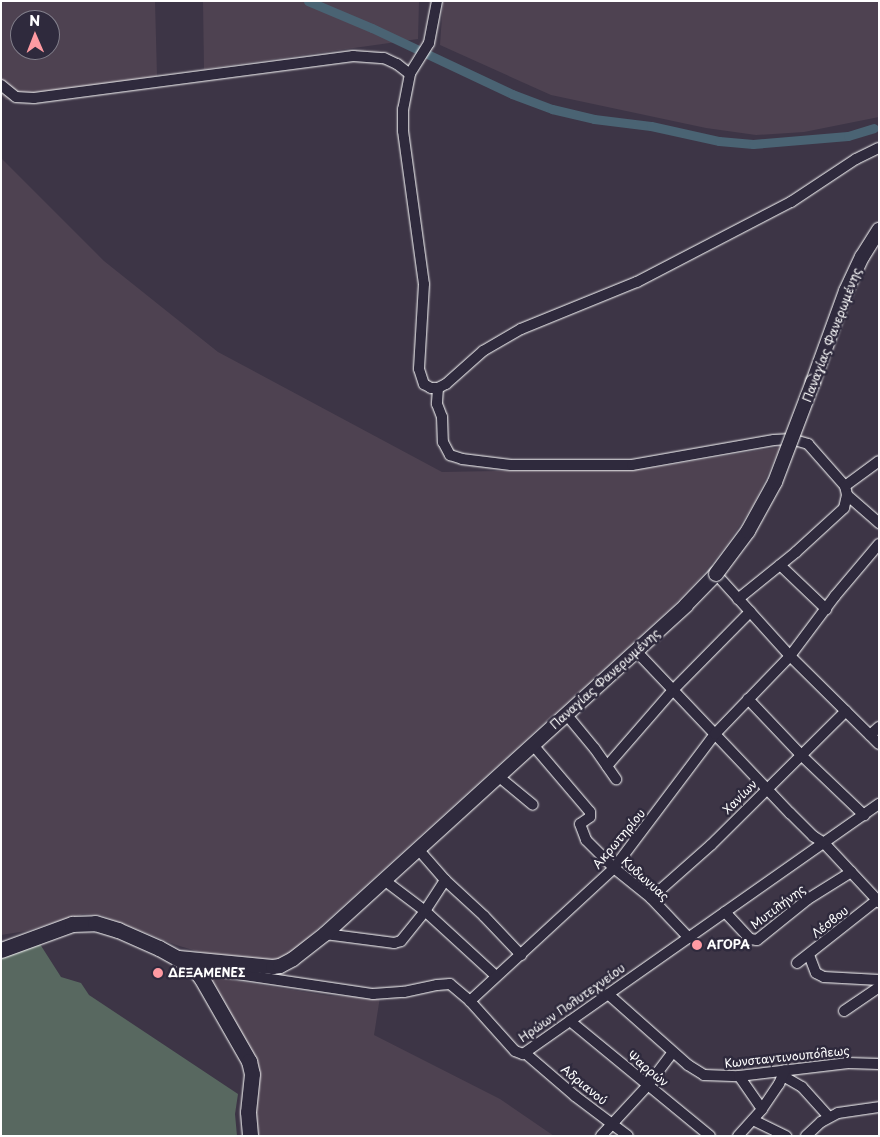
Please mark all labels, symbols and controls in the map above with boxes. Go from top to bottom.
north arrow [10,10,60,60]
text: N [29,10,40,31]
street label: Παναγίας Φανερωμένης [800,266,864,404]
street label: Παναγίας Φανερωμένης [547,626,663,732]
street label: Χανίων [720,777,760,817]
street label: Ακρωτηρίου [590,806,648,872]
street label: Κυδωνυας [618,854,672,904]
street label: Μυτιλήνης [748,882,808,932]
street label: Λέσβου [809,903,851,941]
place label: ΑΓΟΡΑ [707,938,750,952]
marker: ΑΓΟΡΑ [691,939,703,951]
street label: Ηρώων Πολυτεχνείου [516,961,628,1045]
place label: ΔΕΞΑΜΕΝΕΣ [168,966,245,980]
marker: ΔΕΞΑΜΕΝΕΣ [152,967,164,979]
street label: Κωνσταντινουπόλεως [724,1043,850,1071]
street label: Ψαρρών [625,1048,671,1090]
street label: Αδριανού [558,1062,610,1108]

